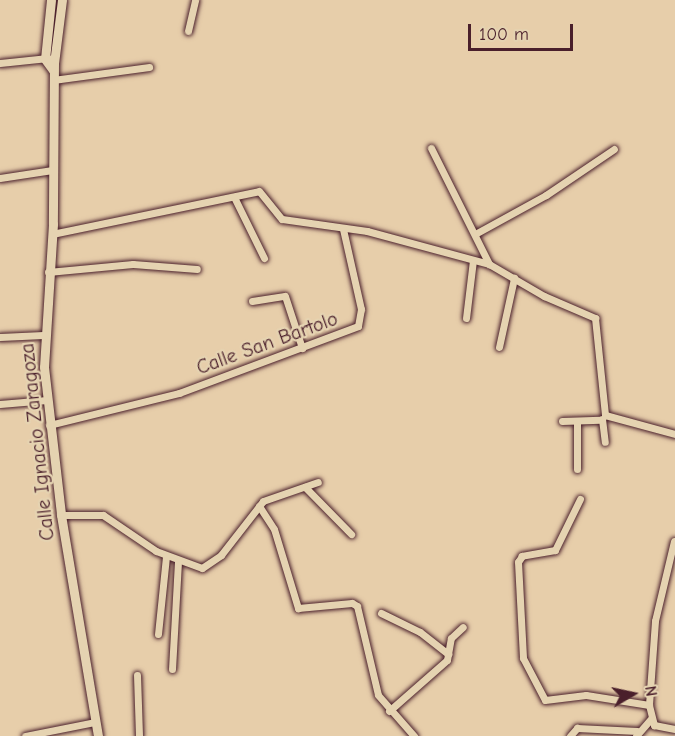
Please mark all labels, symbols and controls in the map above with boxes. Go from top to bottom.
scale bar [471,12,576,50]
text: 100 m [479,24,529,45]
street label: Calle San Bartolo [193,306,341,380]
street label: Calle Ignacio Zaragoza [15,342,59,542]
north arrow [603,664,663,724]
text: N [641,685,660,698]

